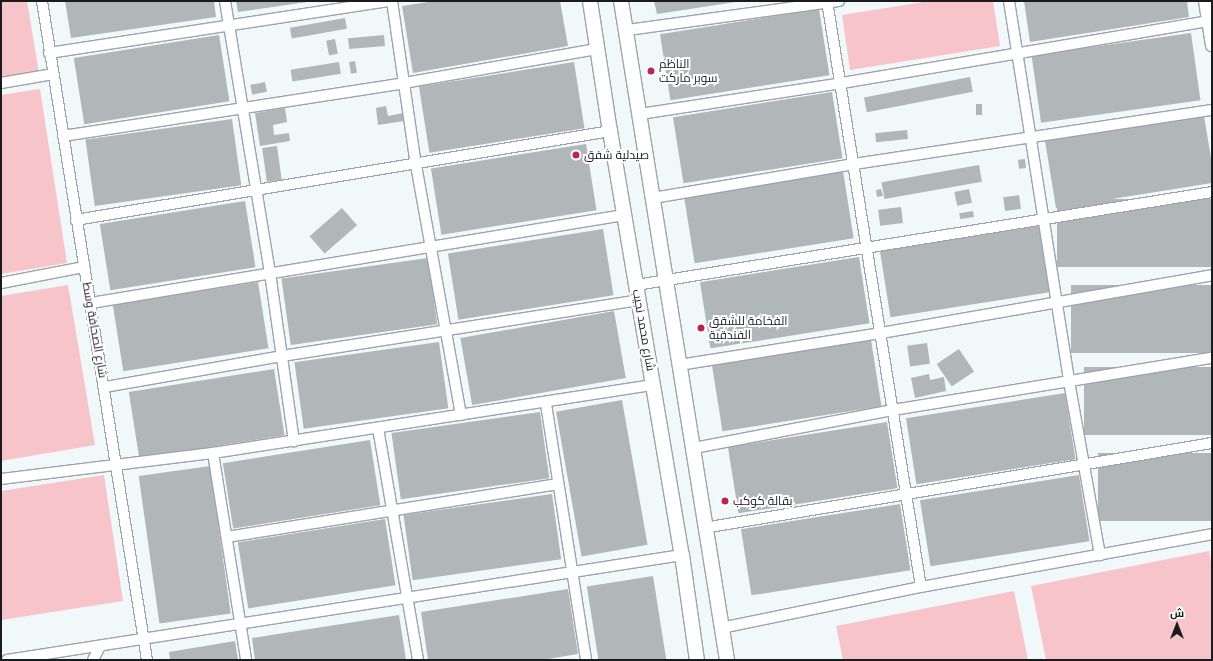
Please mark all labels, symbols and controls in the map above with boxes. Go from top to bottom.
place label: الناظم سوبر ماركت [659,57,717,85]
marker: الناظم سوبر ماركت [646,66,656,76]
place label: صيدلية شفق [584,148,649,162]
marker: صيدلية شفق [571,150,581,160]
street label: شارع الصحافة وسط [79,281,111,379]
street label: شارع محمد نجيب [630,288,658,372]
place label: الفخامة للشقق الفندقية [709,314,787,342]
marker: الفخامة للشقق الفندقية [696,323,706,333]
place label: بقالة كوكب [733,494,793,508]
marker: بقالة كوكب [720,496,730,506]
north arrow [1157,605,1197,645]
text: ش [1170,606,1184,620]

